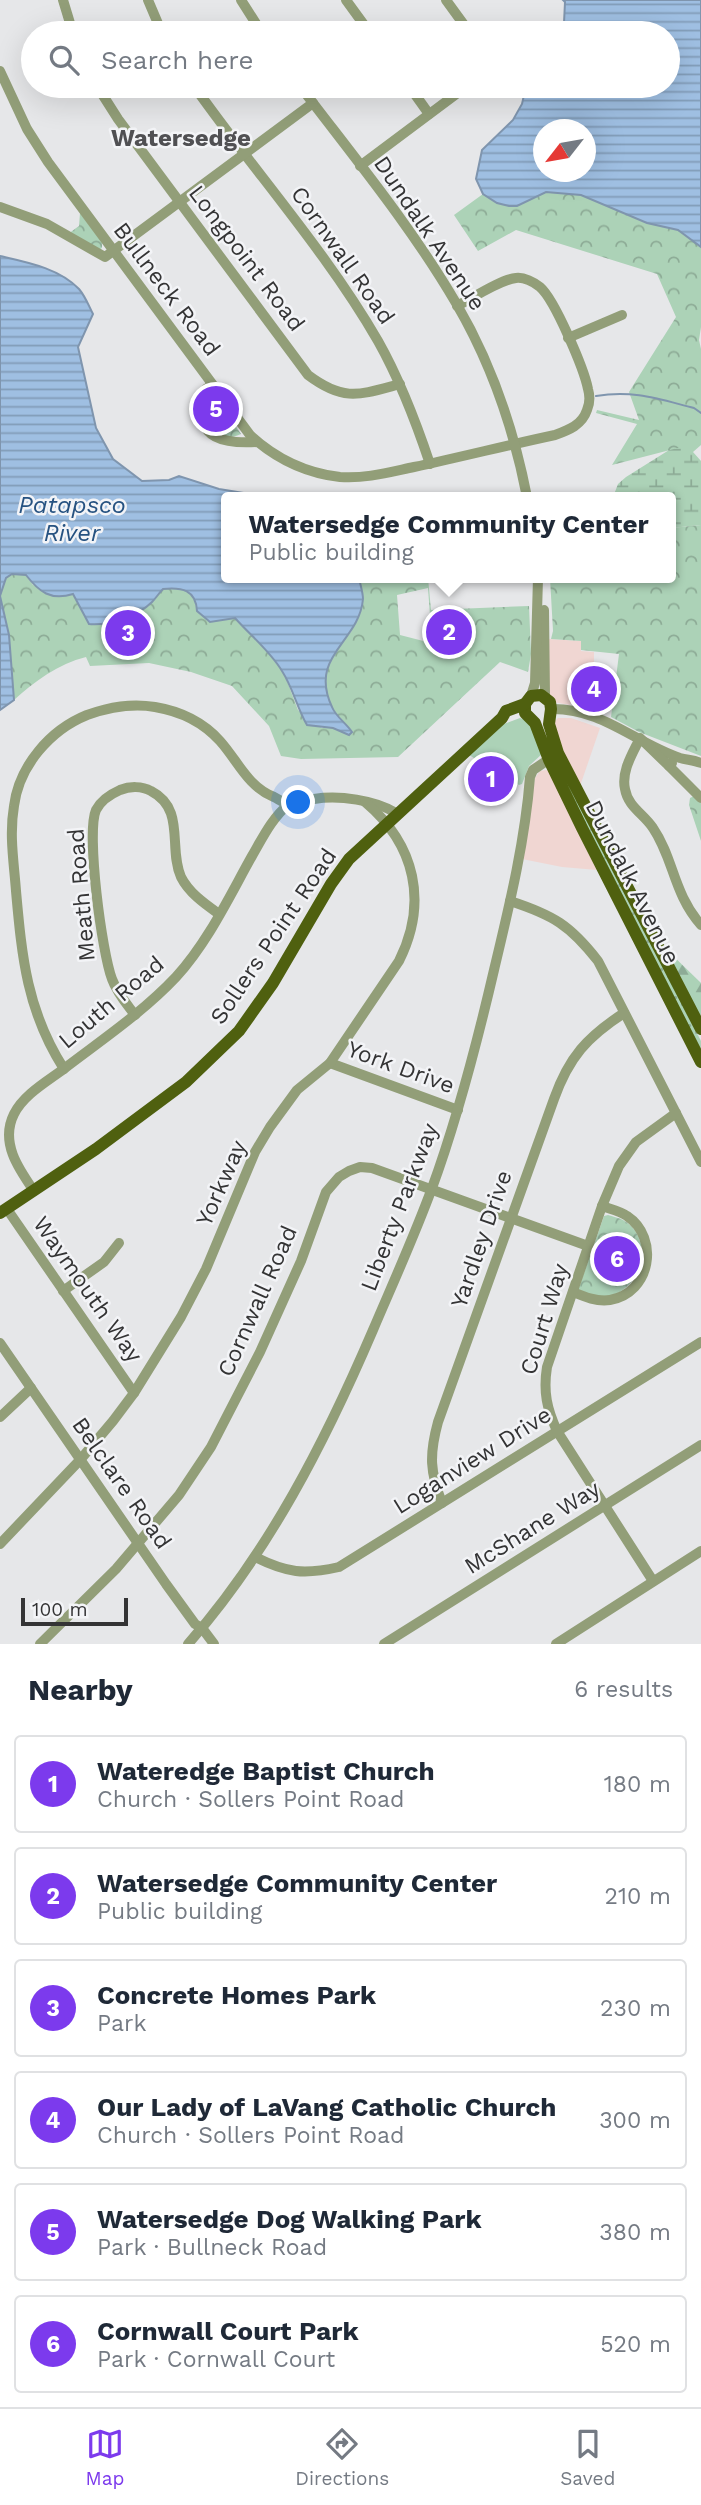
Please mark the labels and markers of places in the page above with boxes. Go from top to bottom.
pin: 5 [193,383,239,435]
pin: 2 [426,606,472,658]
pin: 3 [105,607,151,659]
pin: 4 [571,663,617,715]
pin: 1 [468,753,514,805]
pin: 6 [594,1233,640,1285]

